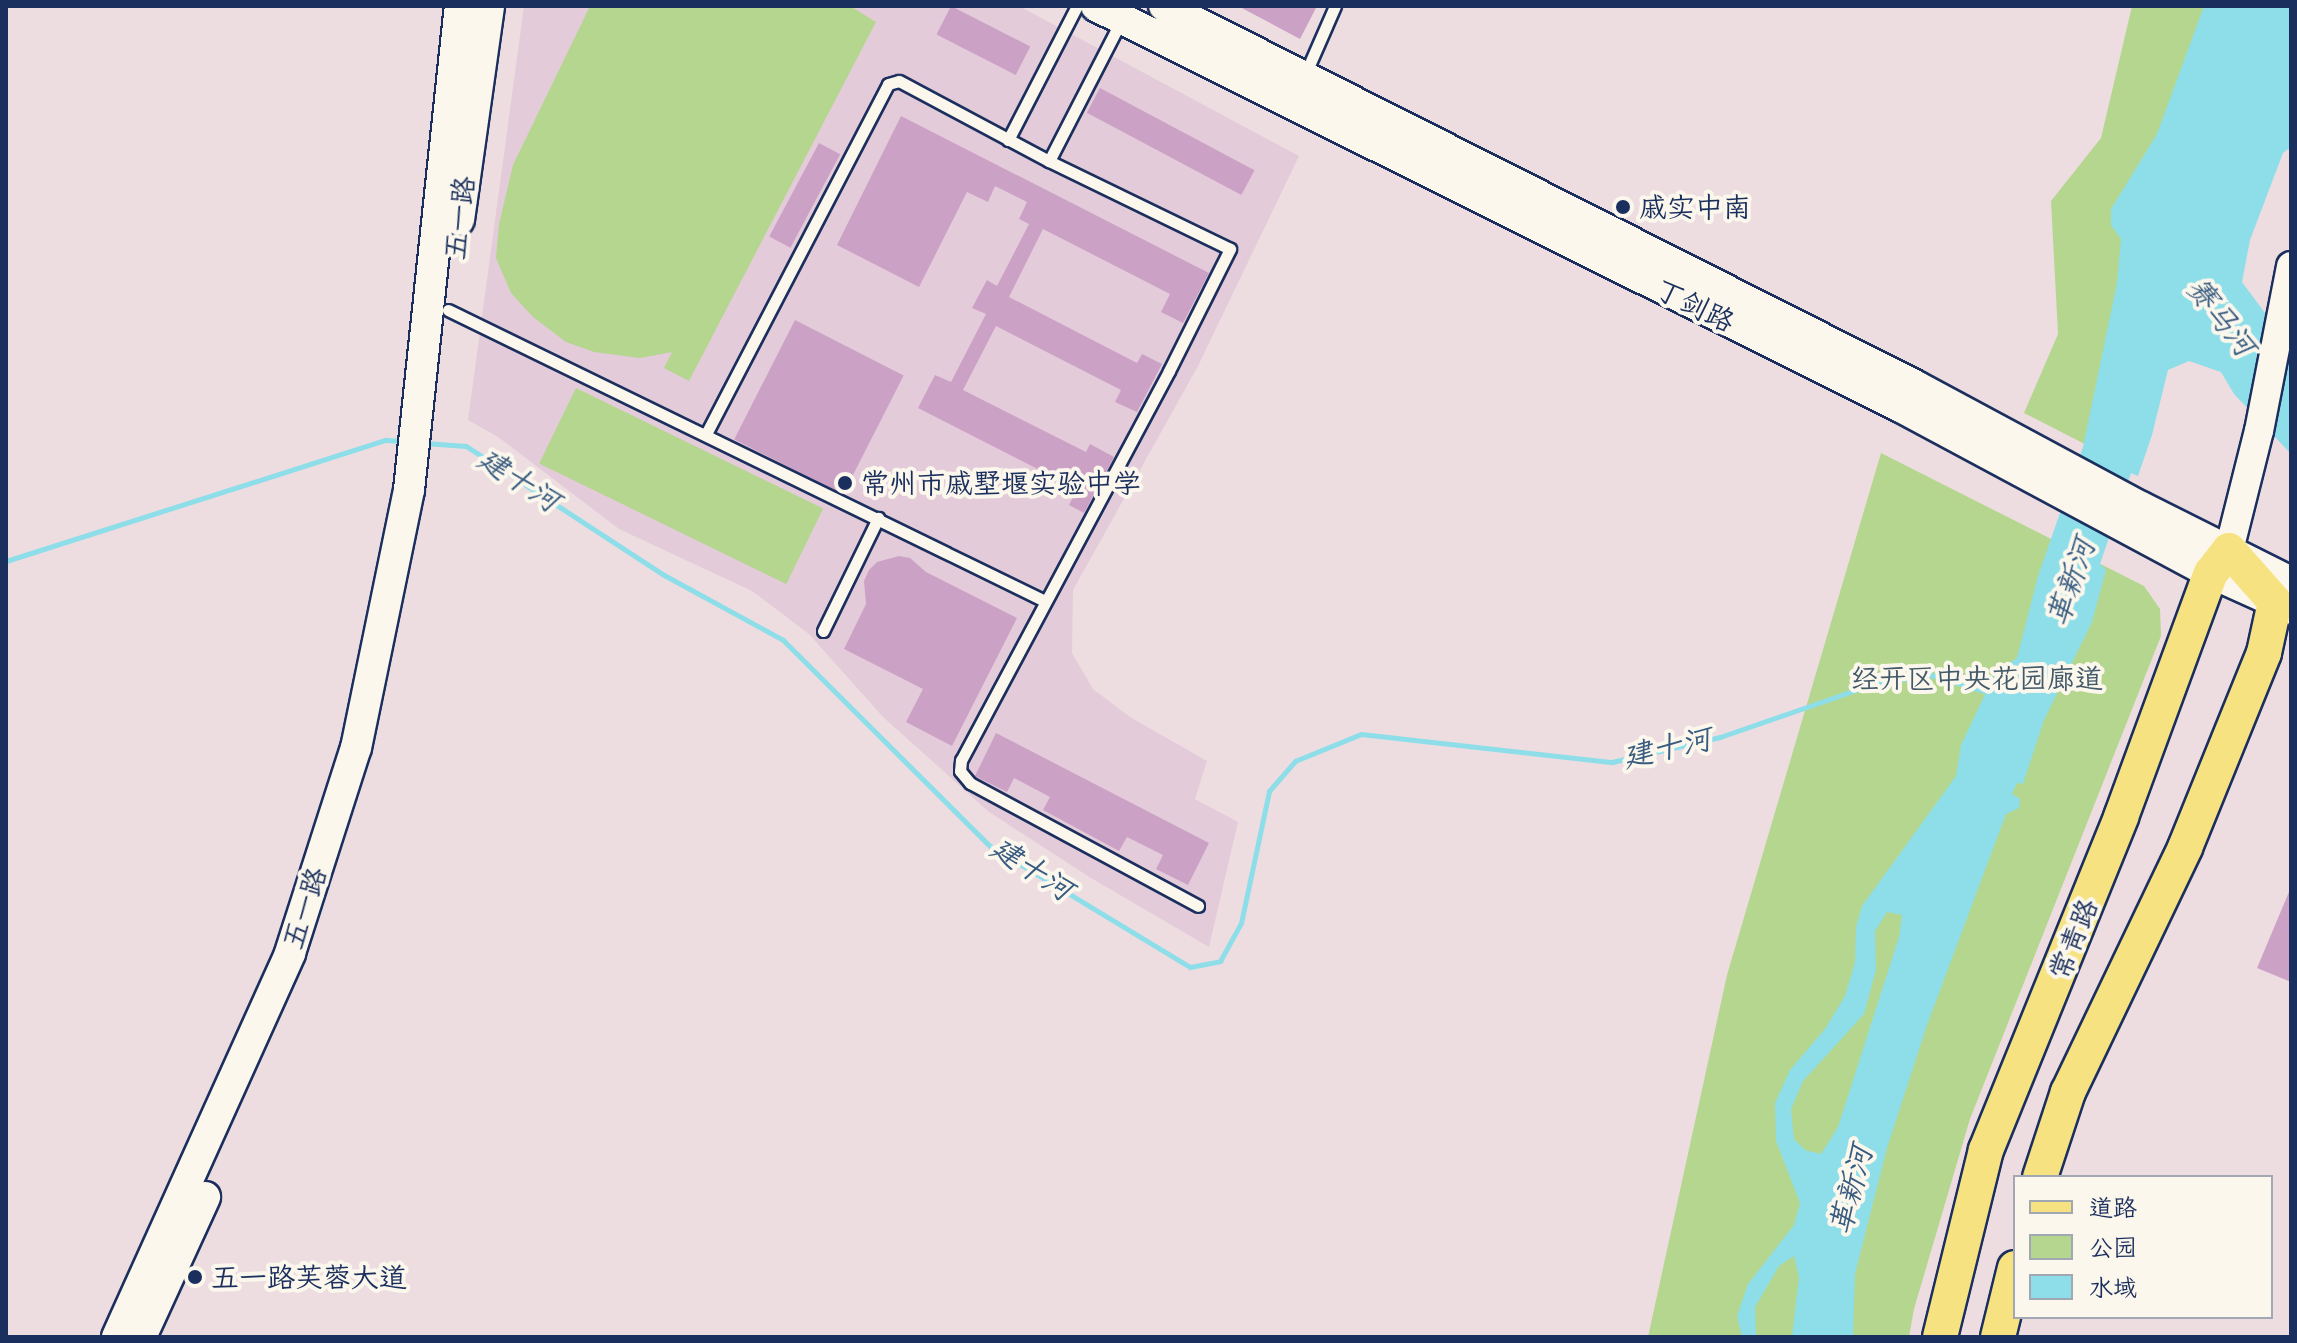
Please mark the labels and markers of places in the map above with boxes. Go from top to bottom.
place label: 戚实中南 [1639,190,1751,224]
marker: 戚实中南 [1614,198,1632,216]
place label: 常州市戚墅堰实验中学 [861,466,1141,500]
marker: 常州市戚墅堰实验中学 [836,474,854,492]
place label: 五一路芙蓉大道 [211,1260,407,1294]
marker: 五一路芙蓉大道 [186,1268,204,1286]

